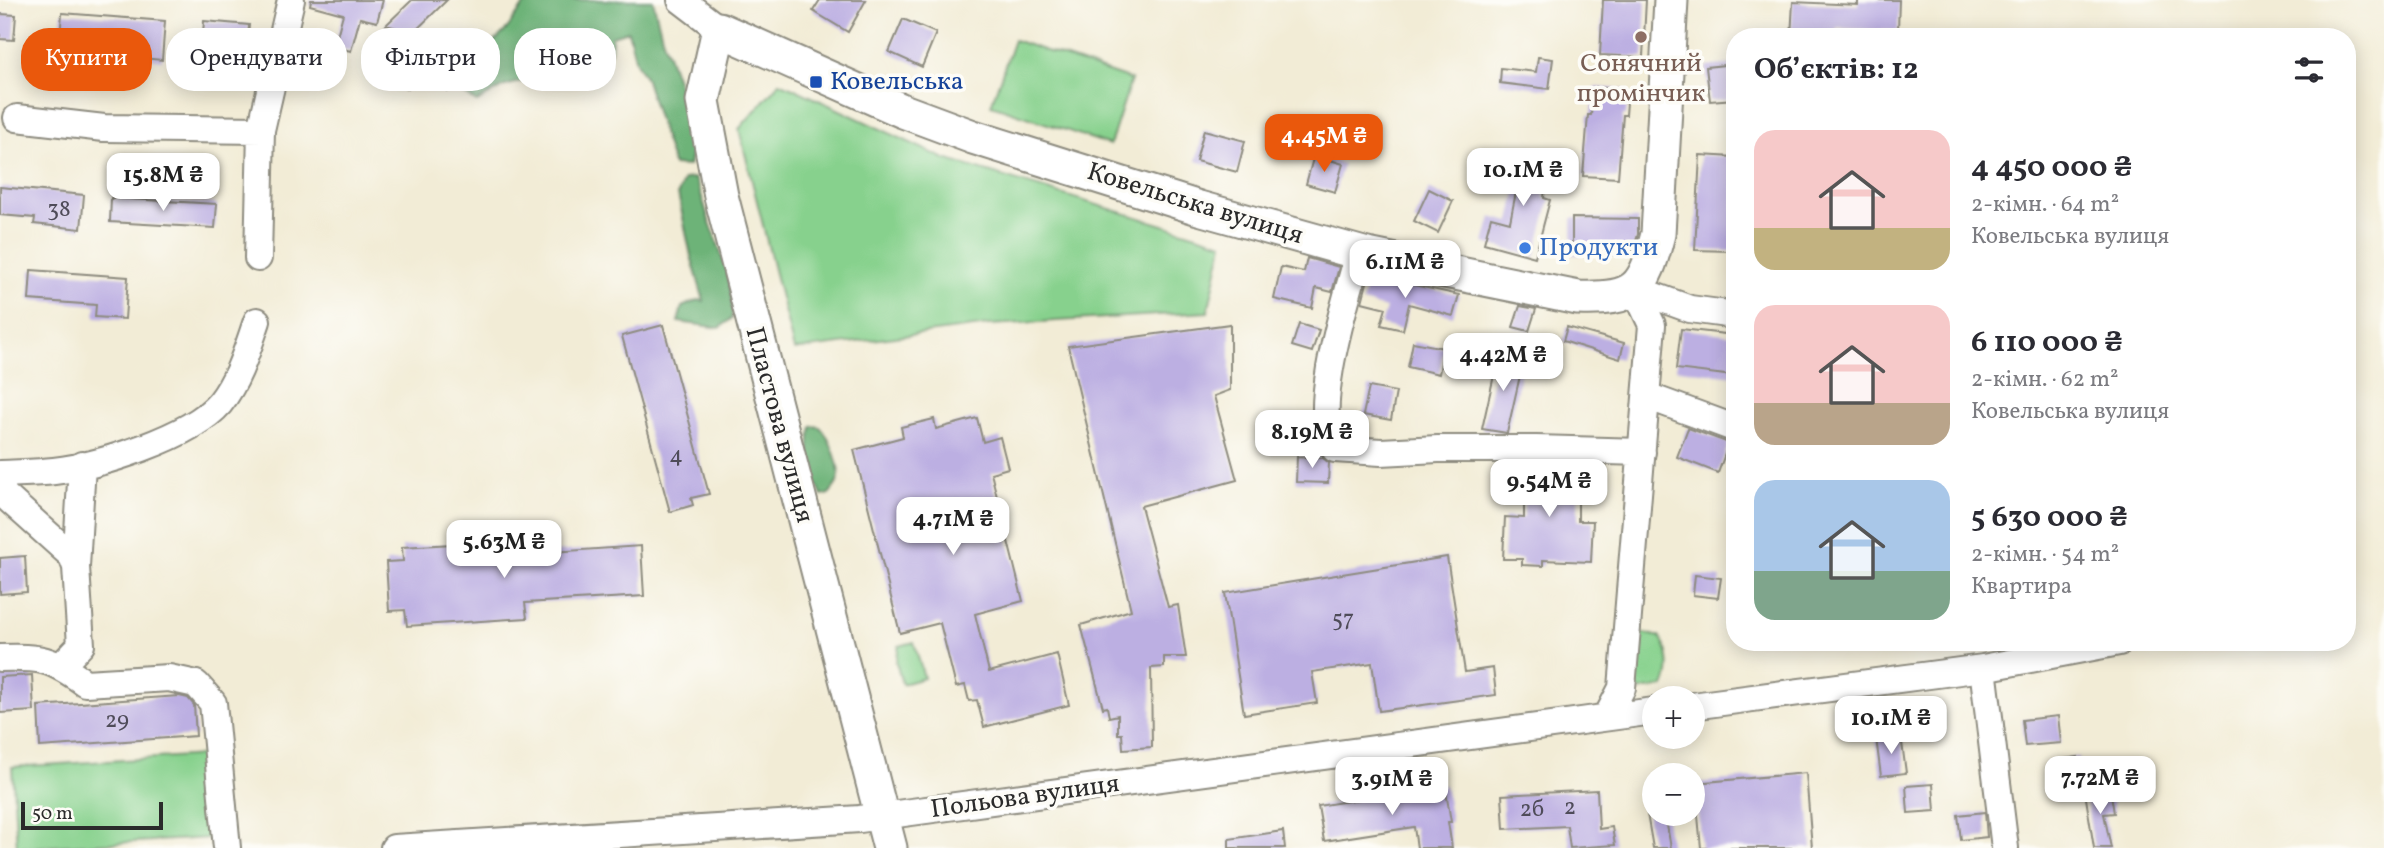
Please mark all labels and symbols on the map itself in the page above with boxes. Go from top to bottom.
marker: Сонячний промінчик [1633,29,1649,45]
place label: Сонячний промінчик [1577,46,1705,112]
place label: Ковельська [830,64,964,100]
marker: Ковельська [808,74,824,90]
pin: 4.45M ₴ [1259,114,1389,174]
pin: 10.1M ₴ [1458,148,1588,208]
pin: 15.8M ₴ [98,154,228,213]
street label: Ковельська вулиця [1083,154,1307,254]
house number: 38 [47,194,71,226]
place label: Продукти [1539,230,1658,266]
pin: 6.11M ₴ [1340,240,1470,300]
marker: Продукти [1517,240,1533,256]
street label: Пластова вулиця [736,323,822,527]
pin: 4.42M ₴ [1438,334,1568,393]
pin: 8.19M ₴ [1247,410,1377,470]
house number: 4 [669,440,683,472]
pin: 9.54M ₴ [1484,460,1614,519]
pin: 4.71M ₴ [888,498,1018,557]
pin: 5.63M ₴ [439,520,569,580]
house number: 57 [1332,604,1354,636]
pin: 10.1M ₴ [1826,696,1956,756]
house number: 29 [105,705,129,737]
pin: 7.72M ₴ [2035,756,2165,816]
pin: 3.91M ₴ [1327,758,1457,817]
street label: Польова вулиця [928,766,1122,828]
house number: 2 [1564,792,1576,824]
house number: 2б [1520,794,1544,826]
scale bar [21,799,163,831]

